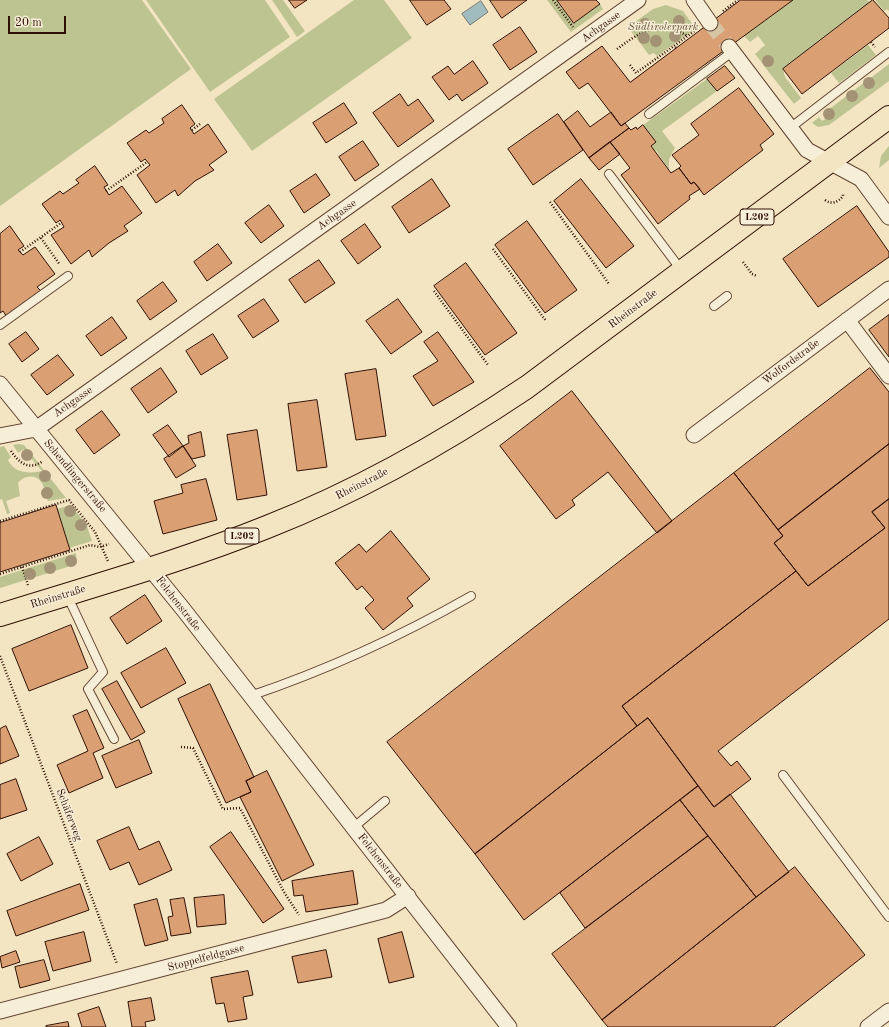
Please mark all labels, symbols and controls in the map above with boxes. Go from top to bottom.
scale bar [10,8,68,34]
street label: Achgasse [579,8,623,46]
text: 20 m [15,17,42,29]
park label: Südtirolerpark [628,20,698,34]
street label: Achgasse [315,197,359,233]
road number: L202 [740,209,774,225]
street label: Rheinstraße [606,287,660,331]
street label: Wolfordstraße [760,336,822,388]
street label: Achgasse [51,384,95,420]
street label: Schendlingerstraße [41,437,109,515]
street label: Rheinstraße [334,465,390,503]
road number: L202 [225,528,259,544]
street label: Felchenstraße [153,574,203,634]
street label: Rheinstraße [29,582,87,612]
street label: Schäferweg [53,787,85,843]
street label: Felchenstraße [355,831,405,891]
street label: Stoppelfeldgasse [166,941,246,975]

